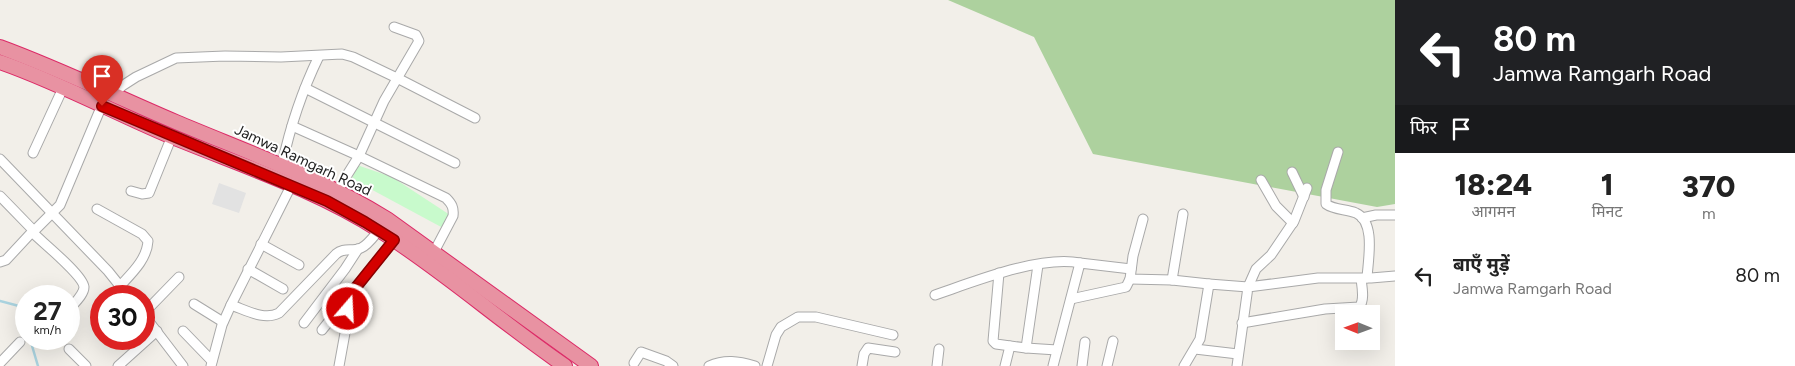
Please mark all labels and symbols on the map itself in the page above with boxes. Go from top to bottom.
pin [81,55,123,106]
street label: Jamwa Ramgarh Road [232,120,374,200]
position arrow [321,282,373,334]
speed limit sign: 30 [90,285,155,350]
north arrow [1335,305,1380,350]

